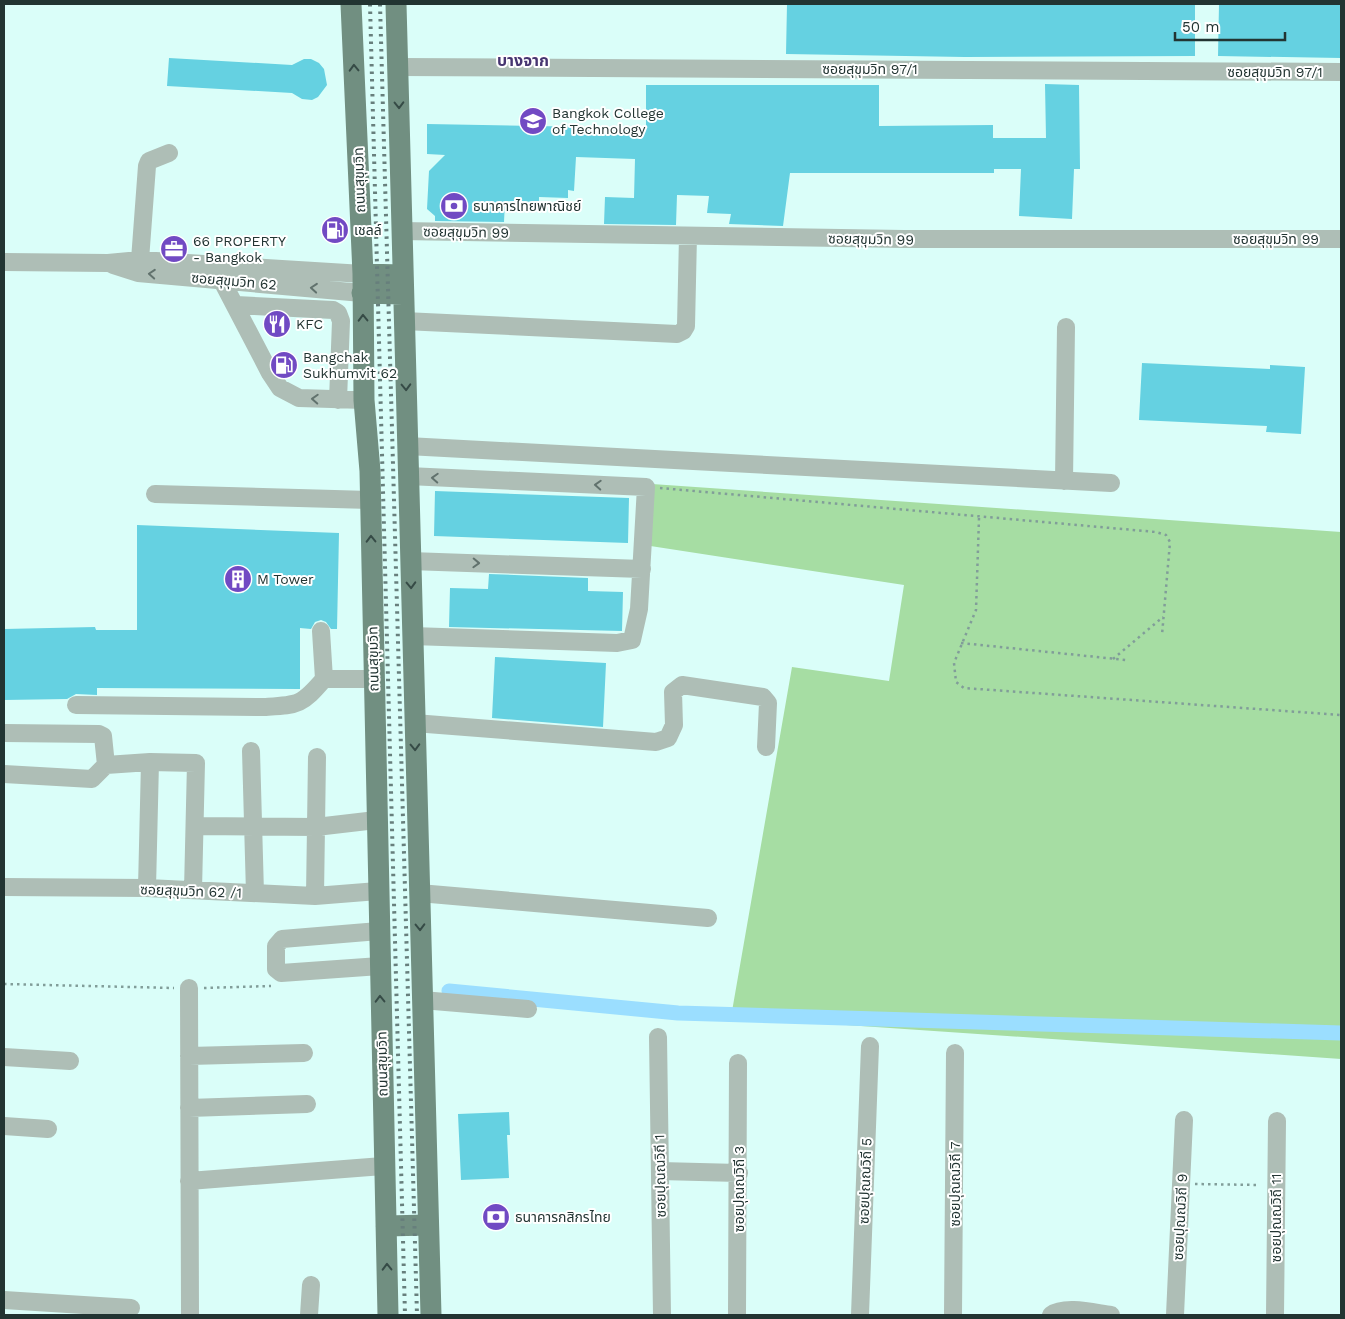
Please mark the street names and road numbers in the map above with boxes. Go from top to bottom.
street label: ซอยสุขุมวิท 97/1 [822,61,918,78]
street label: ซอยสุขุมวิท 97/1 [1227,64,1323,81]
street label: ถนนสุขุมวิท [350,147,369,213]
street label: ซอยสุขุมวิท 99 [423,223,509,242]
street label: ซอยสุขุมวิท 99 [828,230,914,249]
street label: ซอยสุขุมวิท 99 [1233,231,1319,248]
street label: ซอยสุขุมวิท 62 [191,269,277,294]
street label: ถนนสุขุมวิท [364,626,383,692]
street label: ซอยสุขุมวิท 62 /1 [140,881,242,902]
street label: ถนนสุขุมวิท [373,1031,392,1097]
street label: ซอยปุณณวิถี 1 [651,1134,670,1218]
street label: ซอยปุณณวิถี 5 [855,1138,876,1224]
street label: ซอยปุณณวิถี 7 [947,1141,964,1227]
street label: ซอยปุณณวิถี 3 [731,1146,748,1232]
street label: ซอยปุณณวิถี 9 [1170,1173,1191,1261]
street label: ซอยปุณณวิถี 11 [1268,1174,1285,1262]

